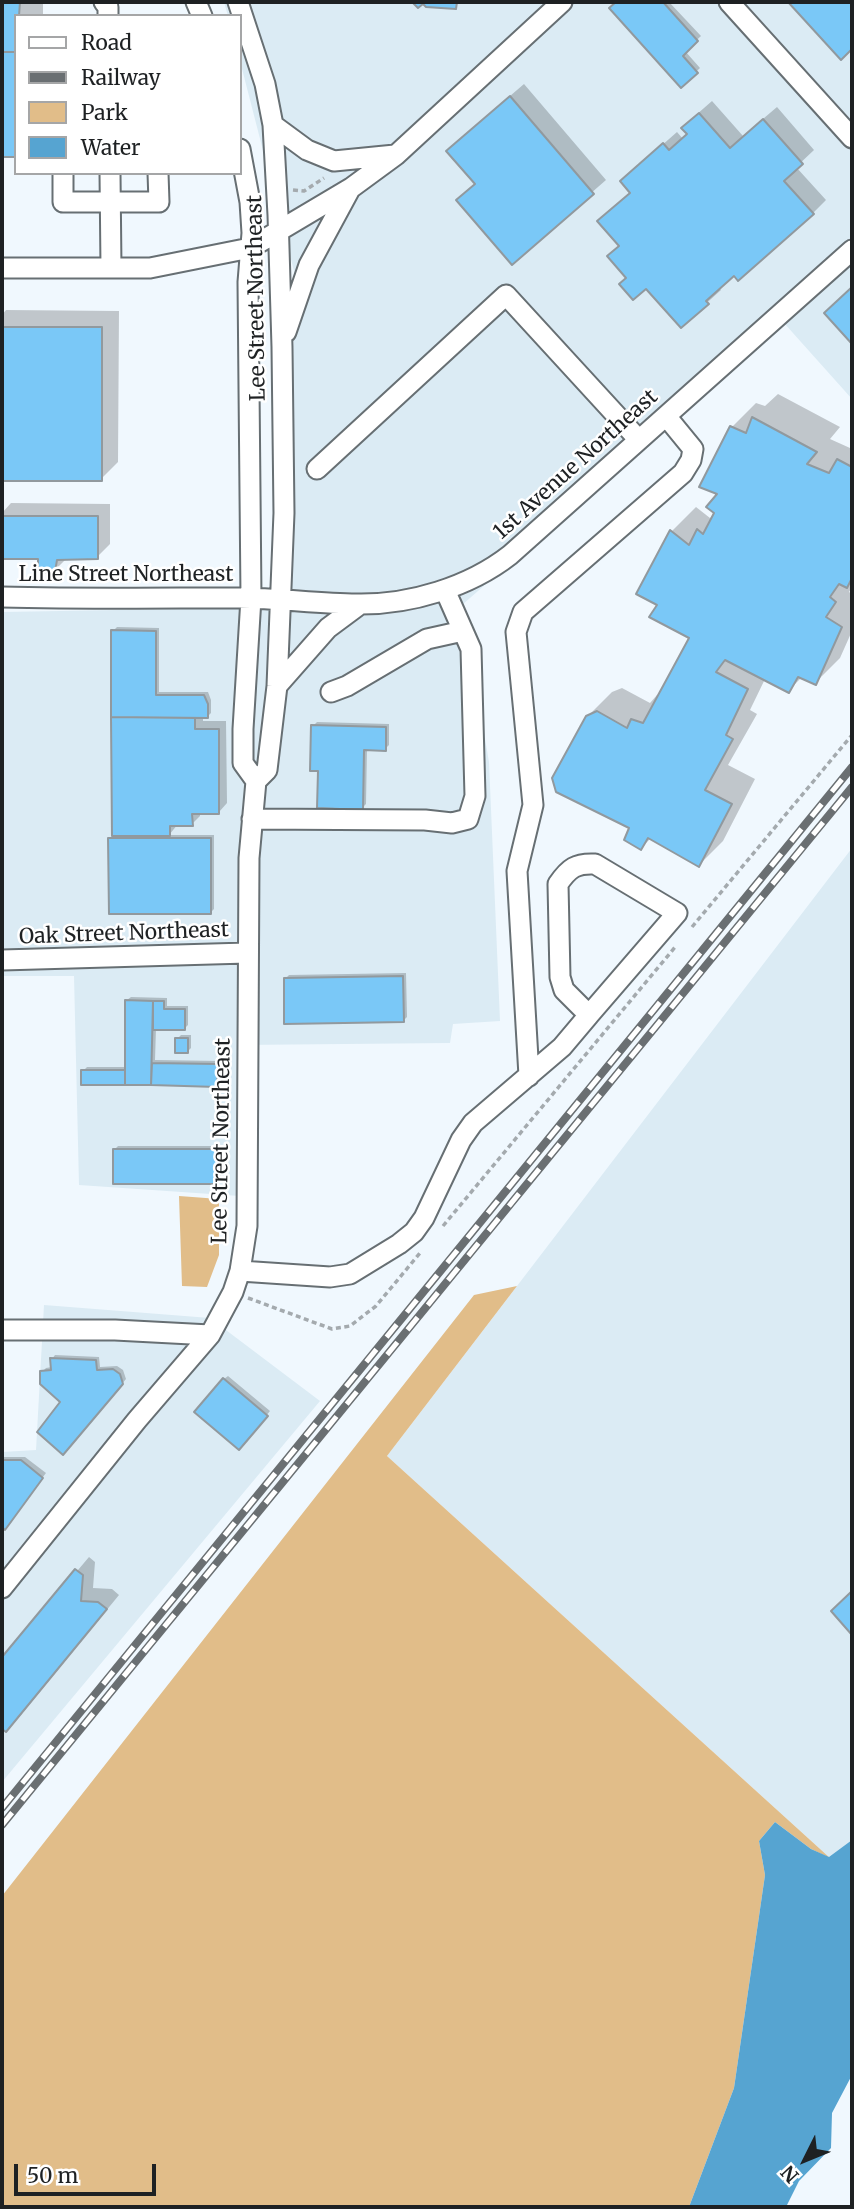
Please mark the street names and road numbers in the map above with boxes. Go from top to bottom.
street label: Lee Street Northeast [243,195,271,401]
street label: 1st Avenue Northeast [489,385,663,545]
street label: Line Street Northeast [19,562,233,588]
street label: Oak Street Northeast [19,918,229,950]
street label: Lee Street Northeast [208,1038,236,1244]

